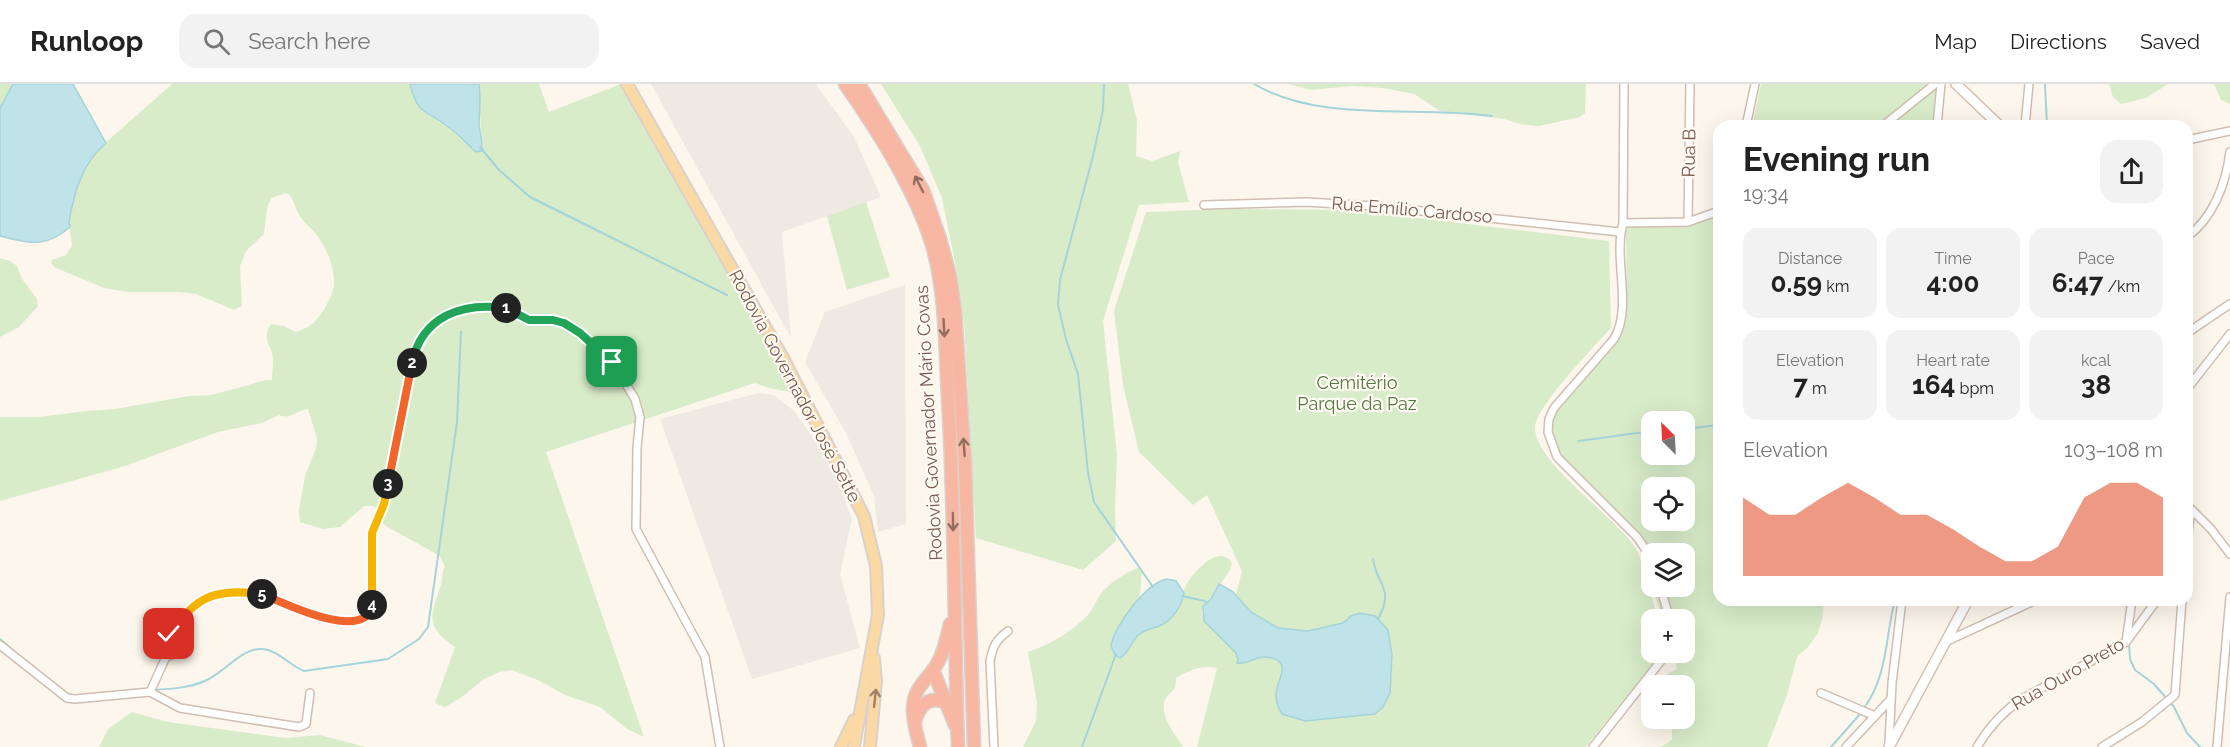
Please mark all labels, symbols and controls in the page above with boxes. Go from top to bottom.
search box [179,14,599,68]
text: Runloop [30,25,143,58]
icon: search [200,25,233,58]
text: Search here [248,28,370,54]
text: Map [1934,29,1977,54]
text: Directions [2010,29,2107,54]
text: Saved [2140,29,2200,54]
street label: Rua B [1678,128,1699,178]
text: Evening run [1743,140,1930,179]
button: share [2100,140,2163,203]
one-way arrow [913,175,925,193]
text: 19:34 [1743,182,1789,206]
street label: Rua Emílio Cardoso [1331,192,1494,227]
text: Distance [1778,249,1842,268]
text: Time [1934,249,1972,268]
text: Pace [2078,249,2114,268]
street label: Rodovia Governador José Sette [725,266,866,506]
text: 0.59 [1771,268,1822,298]
text: 4:00 [1926,268,1980,298]
text: 6:47 [2052,268,2103,298]
text: km [1822,277,1849,296]
text: /km [2103,277,2140,296]
street label: Rodovia Governador Mário Covas [911,285,946,561]
pin: 1 [491,293,521,323]
text: 1 [502,298,510,317]
one-way arrow [939,317,950,337]
pin [586,336,637,387]
icon: arrive [595,345,628,378]
pin: 2 [397,348,427,378]
text: Elevation [1776,351,1844,370]
text: Heart rate [1916,351,1990,370]
text: kcal [2081,351,2111,370]
text: 2 [407,353,417,372]
text: 7 [1793,370,1808,400]
text: 164 [1912,370,1955,400]
text: 38 [2081,370,2111,400]
park label: Cemitério Parque da Paz [1297,372,1417,414]
text: m [1808,379,1827,398]
text: bpm [1955,379,1994,398]
north arrow [1641,411,1695,465]
map controls [1641,411,1695,729]
one-way arrow [958,437,969,457]
text: Elevation [1743,438,1828,462]
text: 103–108 m [2064,438,2163,462]
pin: 3 [373,469,403,499]
text: 3 [384,474,392,493]
button: locate [1641,477,1695,531]
one-way arrow [948,512,959,532]
button: layers [1641,543,1695,597]
pin: 5 [247,579,277,609]
text: 5 [258,584,266,603]
pin: 4 [357,590,387,620]
text: 4 [367,595,377,614]
pin [143,608,194,659]
button: + [1641,609,1695,663]
icon: check [152,617,185,650]
street label: Rua Ouro Preto [2008,633,2128,714]
button: − [1641,675,1695,729]
one-way arrow [870,688,881,708]

